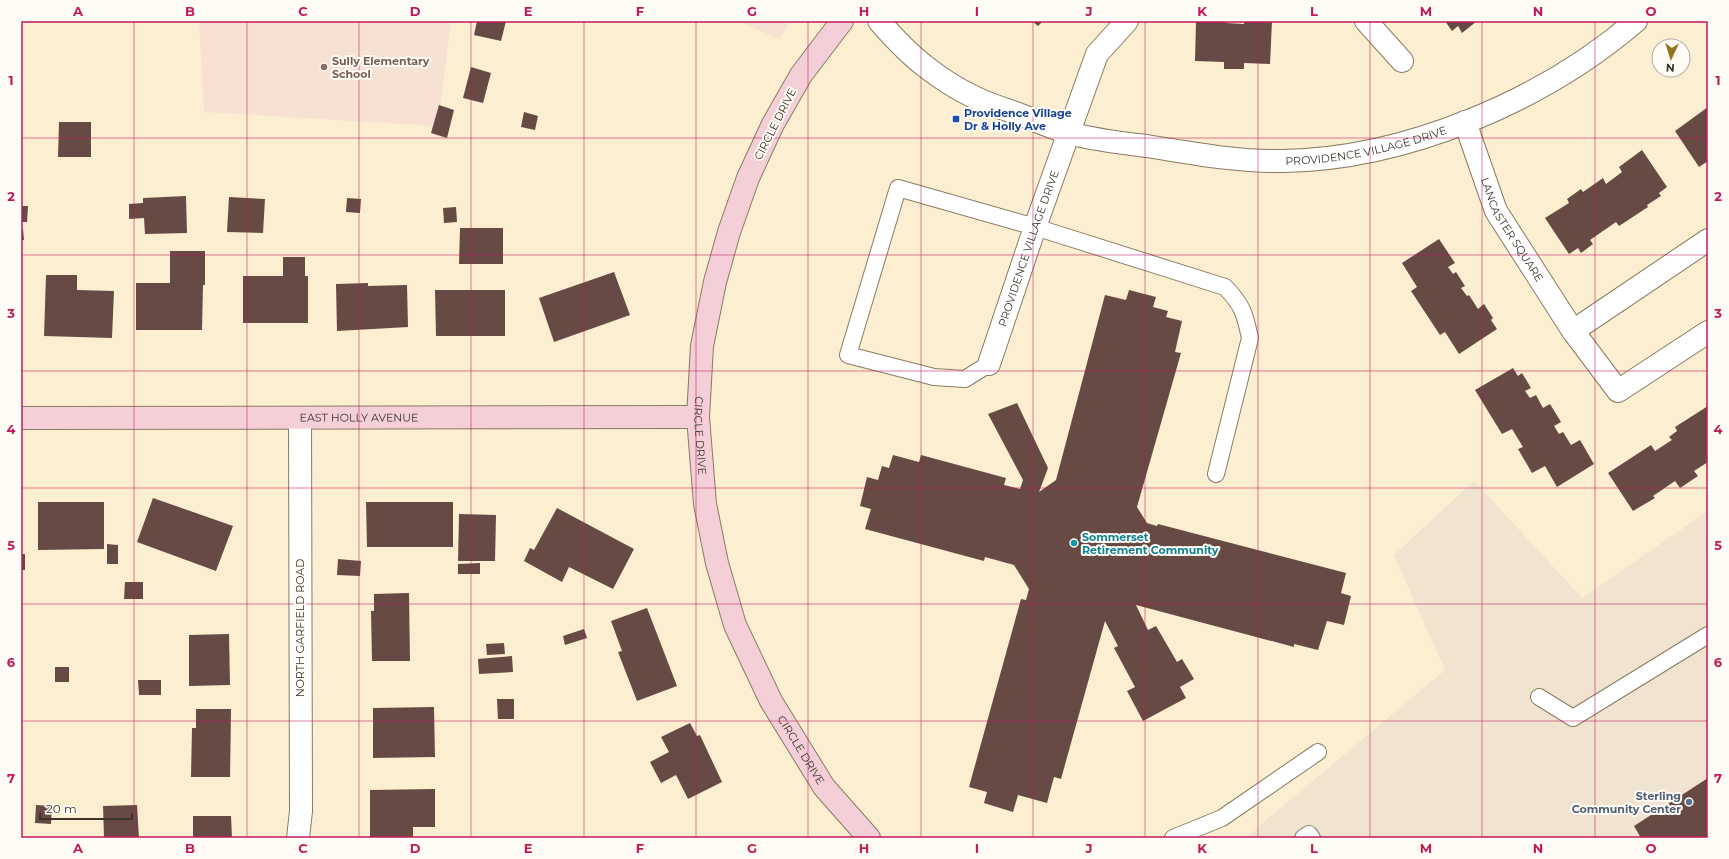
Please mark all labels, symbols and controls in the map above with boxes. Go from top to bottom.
text: A [72,3,84,19]
text: B [185,3,195,19]
text: C [298,3,308,19]
text: D [410,3,421,19]
text: E [524,3,533,19]
text: F [636,3,644,19]
text: G [747,3,757,19]
text: H [859,3,869,19]
text: I [975,3,979,19]
text: J [1084,3,1093,19]
text: K [1197,3,1207,19]
text: L [1310,3,1318,19]
text: M [1420,3,1432,19]
text: N [1533,3,1543,19]
text: O [1646,3,1657,19]
north arrow [1651,38,1691,78]
place label: Sully Elementary School [332,54,430,81]
text: N [1665,61,1675,75]
marker: Sully Elementary School [319,62,329,72]
text: 1 [8,72,14,88]
text: 1 [1715,72,1721,88]
street label: CIRCLE DRIVE [751,86,799,162]
place label: Providence Village Dr & Holly Ave [964,106,1072,133]
marker: Providence Village Dr & Holly Ave [951,114,961,124]
street label: PROVIDENCE VILLAGE DRIVE [1285,123,1448,168]
street label: PROVIDENCE VILLAGE DRIVE [995,168,1062,329]
street label: LANCASTER SQUARE [1478,176,1547,284]
text: 2 [7,188,15,204]
text: 2 [1714,188,1722,204]
text: 3 [6,305,15,321]
text: 3 [1713,305,1722,321]
street label: CIRCLE DRIVE [691,396,710,475]
street label: EAST HOLLY AVENUE [300,410,418,425]
text: 4 [7,421,16,437]
text: 4 [1714,421,1723,437]
place label: Sommerset Retirement Community [1082,530,1219,557]
text: 5 [7,537,15,553]
text: 5 [1714,537,1722,553]
marker: Sommerset Retirement Community [1069,538,1079,548]
street label: NORTH GARFIELD ROAD [293,559,307,697]
text: 6 [7,654,16,670]
text: 6 [1714,654,1723,670]
street label: CIRCLE DRIVE [775,713,828,787]
text: 7 [7,770,15,786]
text: 7 [1714,770,1722,786]
place label: Sterling Community Center [1572,789,1681,816]
scale bar [40,795,132,821]
marker: Sterling Community Center [1684,797,1694,807]
text: 20 m [46,801,77,816]
text: A [72,840,84,856]
text: B [185,840,195,856]
text: C [298,840,308,856]
text: D [410,840,421,856]
text: E [524,840,533,856]
text: F [636,840,644,856]
text: G [747,840,757,856]
text: H [859,840,869,856]
text: I [975,840,979,856]
text: J [1084,840,1093,856]
text: K [1197,840,1207,856]
text: L [1310,840,1318,856]
text: M [1420,840,1432,856]
text: N [1533,840,1543,856]
text: O [1646,840,1657,856]

